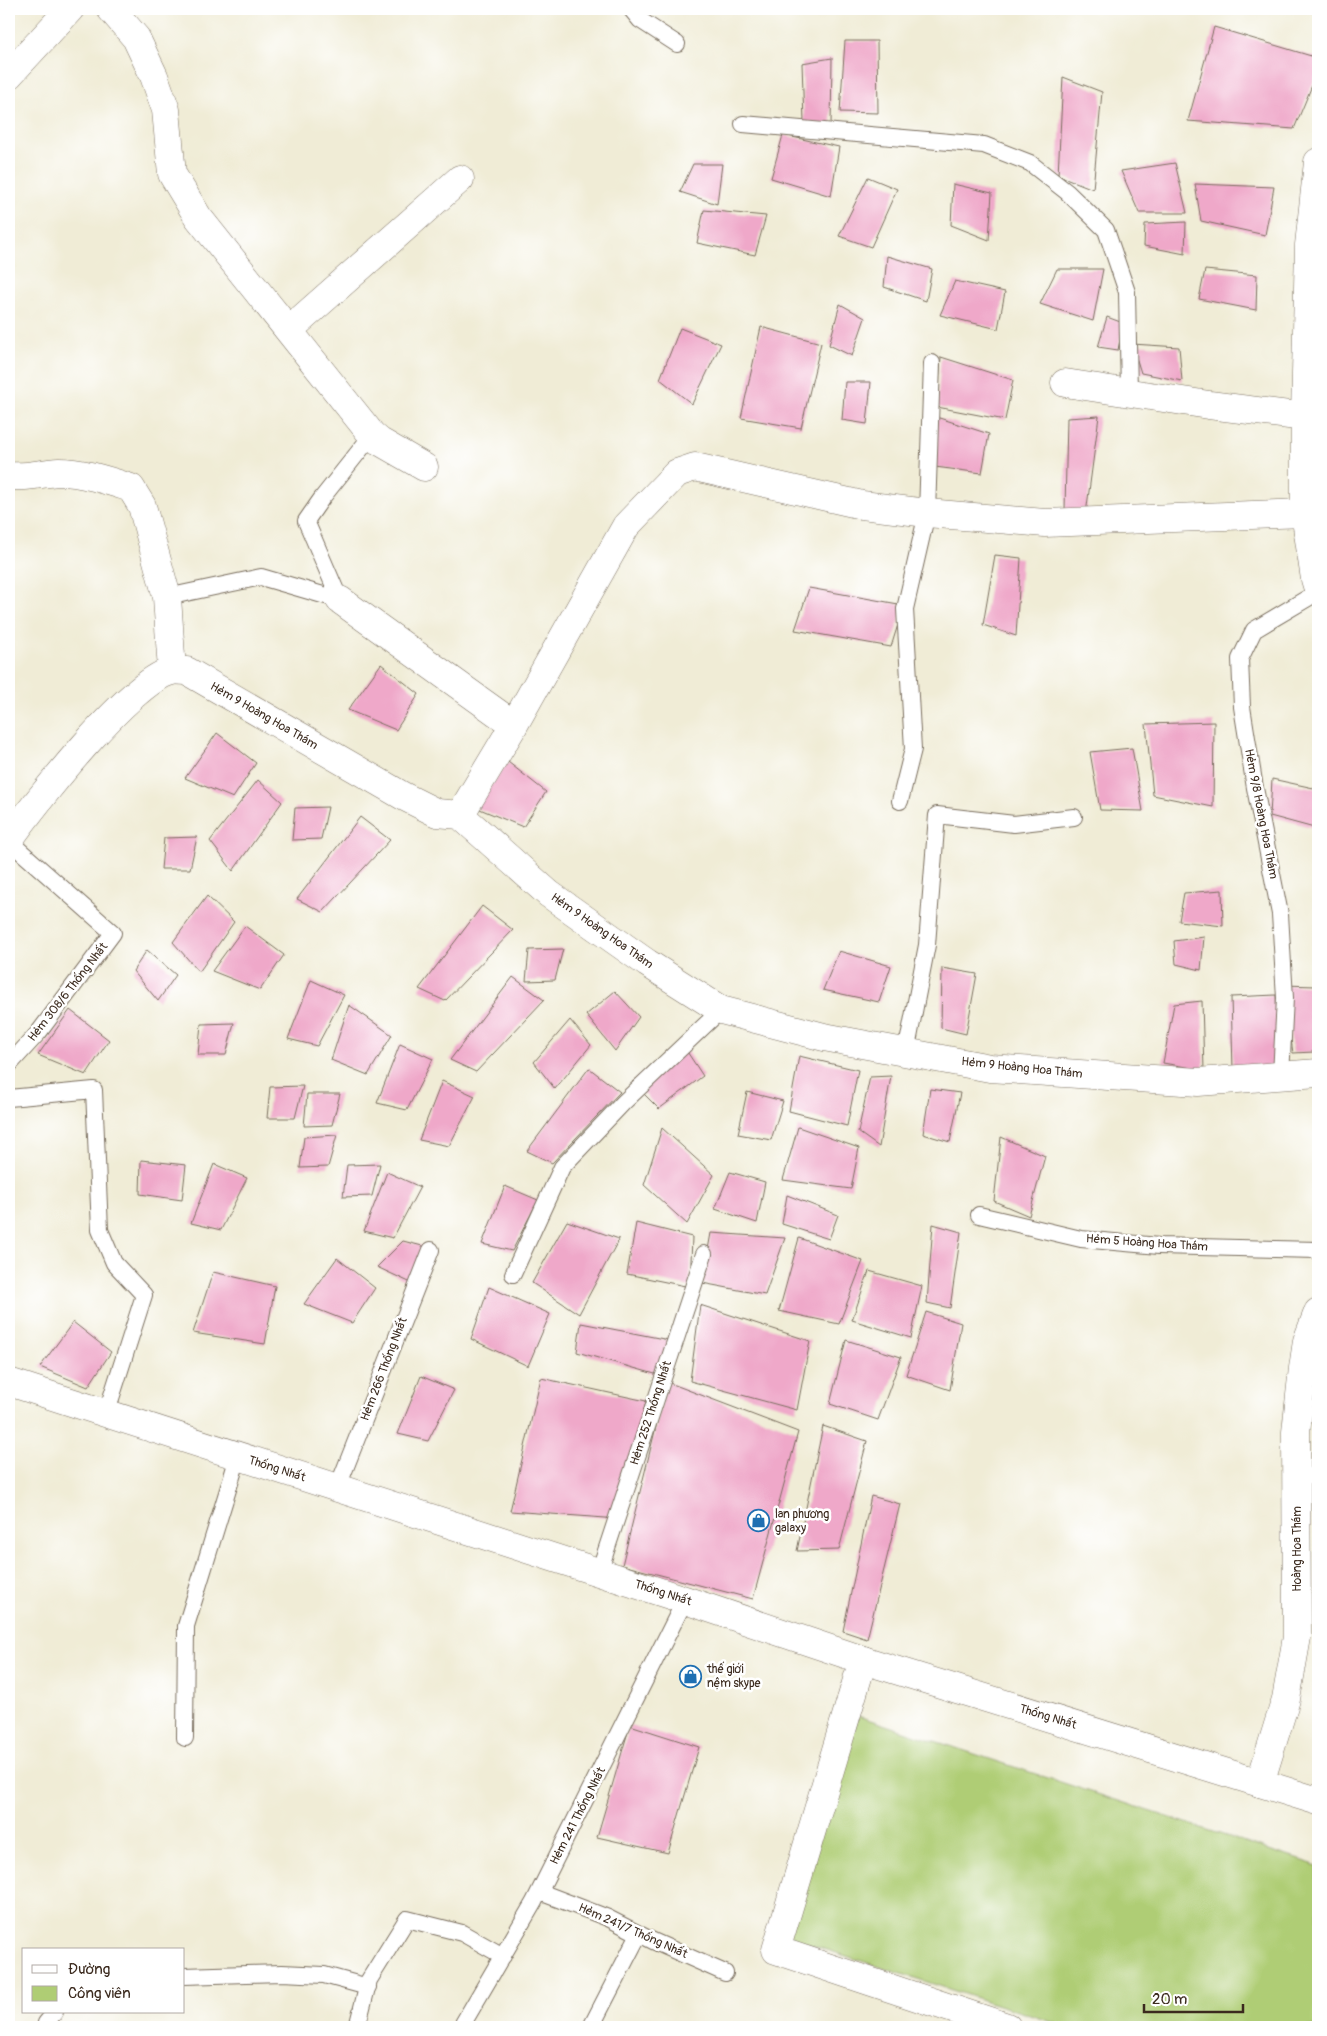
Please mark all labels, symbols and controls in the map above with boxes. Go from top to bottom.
street label: Hẻm 9 Hoàng Hoa Thám [208,679,321,753]
street label: Hẻm 9/8 Hoàng Hoa Thám [1241,748,1281,881]
street label: Hẻm 9 Hoàng Hoa Thám [548,890,656,972]
street label: Hẻm 308/6 Thống Nhất [24,939,111,1044]
street label: Hẻm 9 Hoàng Hoa Thám [961,1054,1084,1082]
street label: Hẻm 5 Hoàng Hoa Thám [1086,1231,1209,1255]
street label: Hẻm 266 Thống Nhất [356,1315,411,1423]
street label: Hẻm 252 Thống Nhất [626,1358,675,1467]
street label: Thống Nhất [247,1452,308,1485]
street label: Hoàng Hoa Thám [1290,1506,1305,1592]
place label: lan phương galaxy [775,1507,829,1536]
shop icon: lan phương galaxy [747,1509,771,1533]
street label: Thống Nhất [633,1576,694,1609]
place label: thế giới nệm skype [706,1661,761,1691]
shop icon: thế giới nệm skype [679,1664,703,1688]
street label: Thống Nhất [1018,1700,1079,1733]
street label: Hẻm 241 Thống Nhất [546,1764,609,1867]
street label: Hẻm 241/7 Thống Nhất [576,1899,690,1962]
legend [22,1948,185,2014]
text: Đường [68,1960,110,1979]
scale bar [1144,1981,1243,2013]
text: Công viên [68,1984,131,2003]
text: 20 m [1152,1990,1187,2009]

